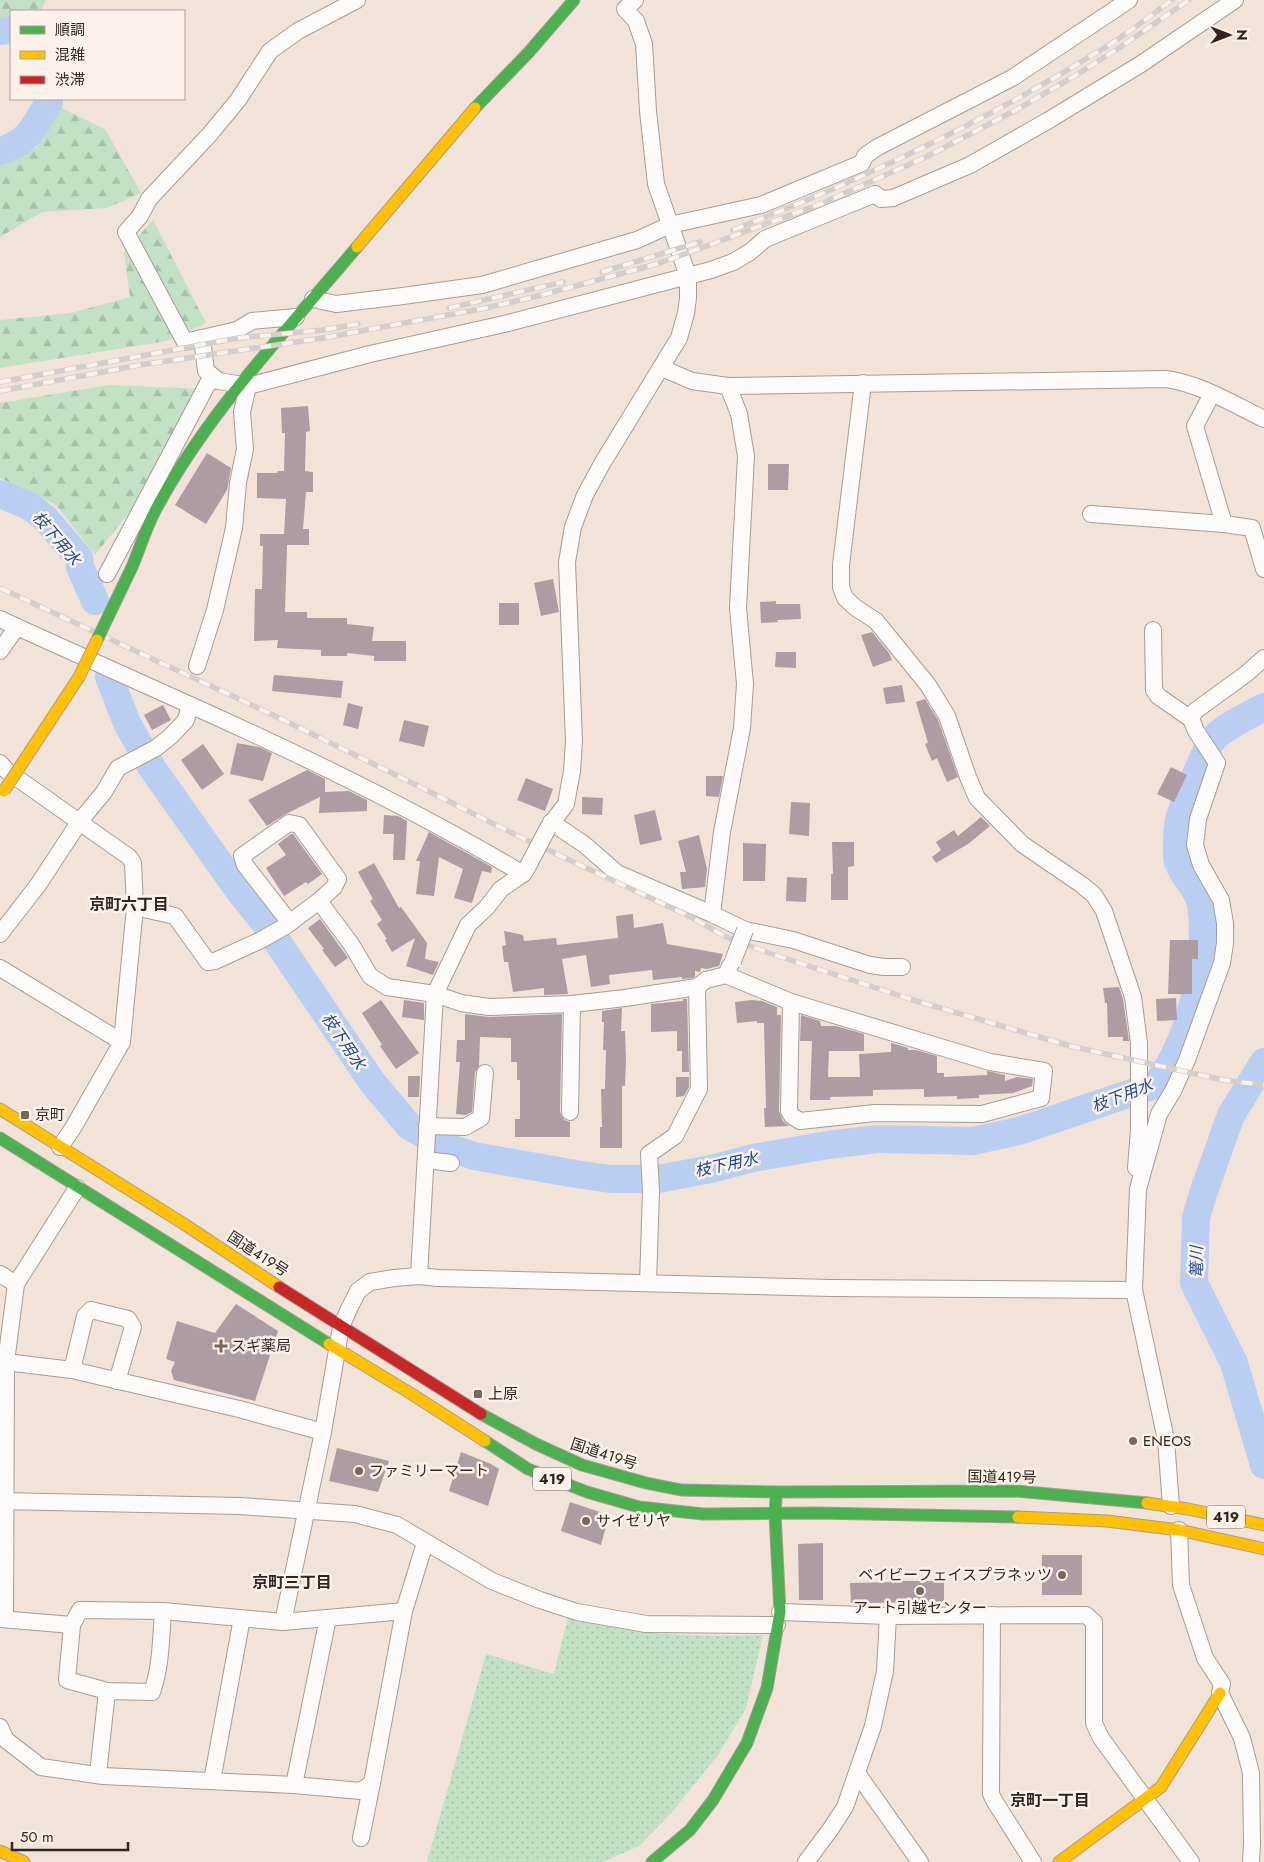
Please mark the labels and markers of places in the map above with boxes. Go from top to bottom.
place label: 京町 [35,1104,65,1126]
marker: 京町 [19,1109,31,1121]
place label: スギ薬局 [231,1335,291,1357]
marker: スギ薬局 [215,1340,227,1352]
place label: 上原 [488,1383,518,1405]
marker: 上原 [472,1388,484,1400]
place label: ENEOS [1143,1430,1191,1452]
marker: ENEOS [1127,1435,1139,1447]
place label: ファミリーマート [369,1460,489,1482]
marker: ファミリーマート [353,1465,365,1477]
place label: サイゼリヤ [596,1510,671,1532]
marker: サイゼリヤ [580,1515,592,1527]
place label: ベイビーフェイスプラネッツ [858,1564,1052,1586]
marker: ベイビーフェイスプラネッツ [1056,1569,1068,1581]
marker: アート引越センター [914,1585,926,1597]
place label: アート引越センター [853,1597,987,1619]

